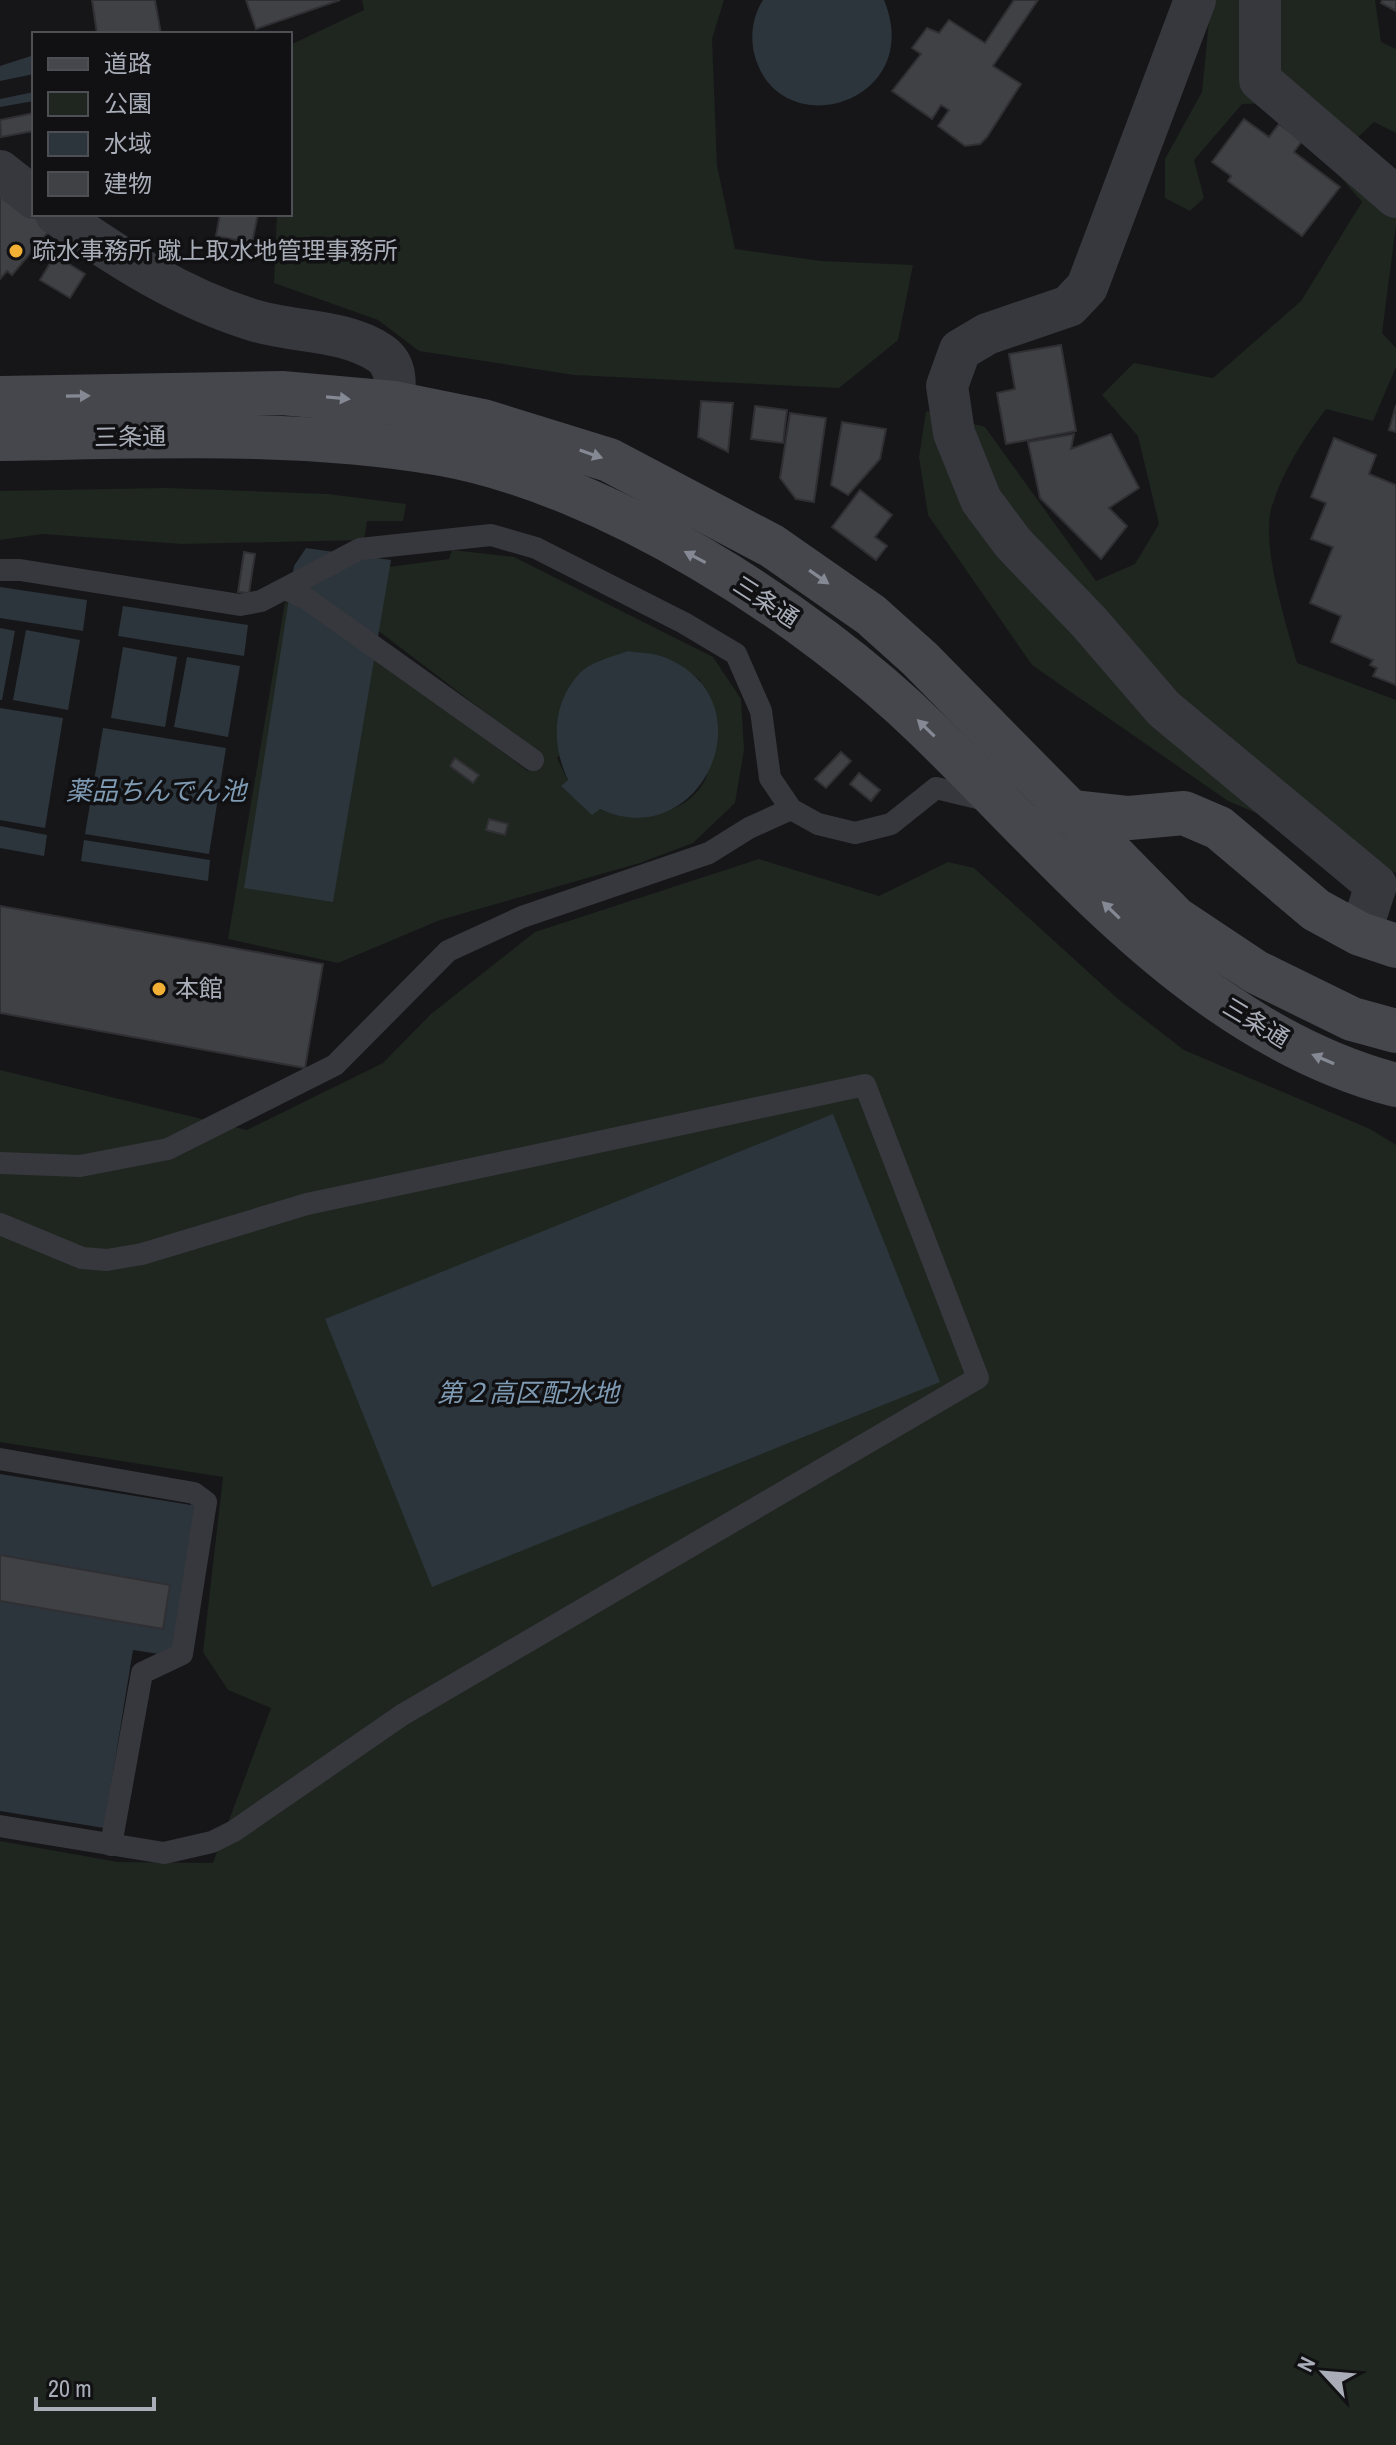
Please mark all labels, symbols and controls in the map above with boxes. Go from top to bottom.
legend [32,32,292,216]
text: 道路 [104,47,152,79]
text: 公園 [104,87,152,119]
text: 水域 [104,127,152,159]
text: 建物 [104,167,152,199]
place label: 疏水事務所 蹴上取水地管理事務所 [32,234,397,266]
marker: 疏水事務所 蹴上取水地管理事務所 [7,242,25,260]
one-way arrow [66,390,91,403]
one-way arrow [326,392,351,405]
street label: 三条通 [94,419,166,453]
one-way arrow [579,449,603,461]
one-way arrow [684,550,707,563]
street label: 三条通 [728,568,805,634]
one-way arrow [809,569,830,584]
one-way arrow [917,719,936,738]
water label: 薬品ちんでん池 [66,773,249,808]
one-way arrow [1102,902,1121,920]
place label: 本館 [175,972,223,1004]
marker: 本館 [150,980,168,998]
street label: 三条通 [1217,990,1296,1054]
one-way arrow [1311,1052,1335,1065]
water label: 第２高区配水地 [437,1375,622,1410]
north arrow [1284,2333,1364,2413]
text: N [1290,2352,1322,2377]
scale bar [36,2361,154,2411]
text: 20 m [48,2372,92,2404]

